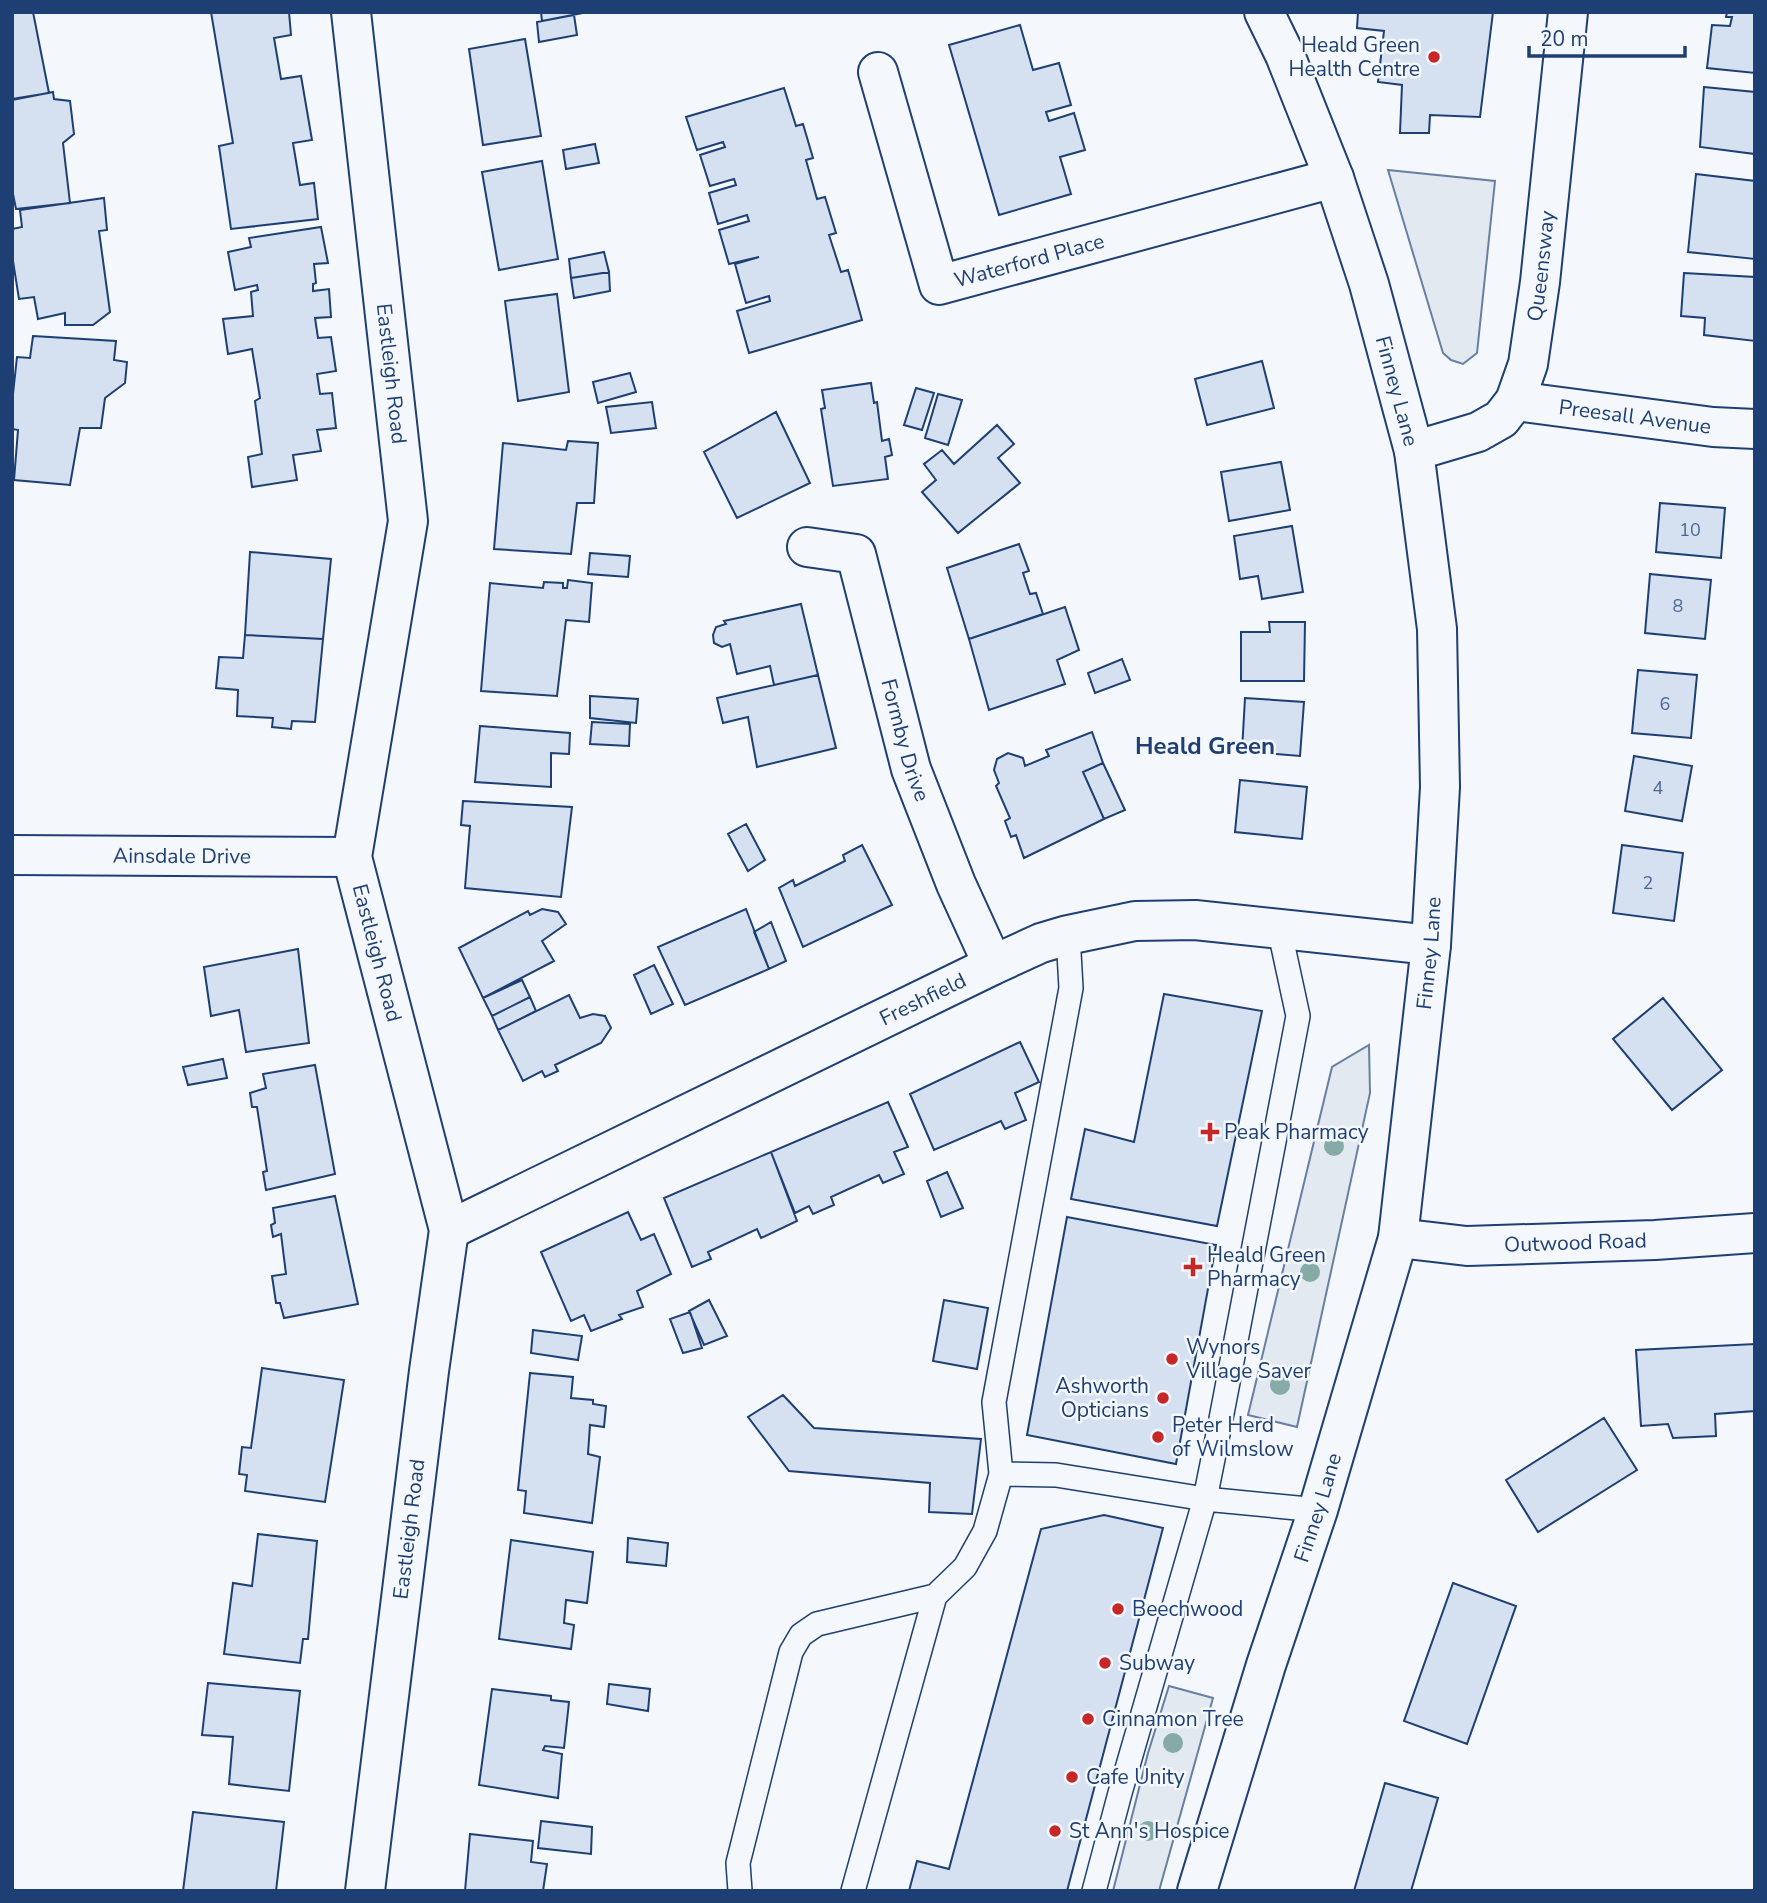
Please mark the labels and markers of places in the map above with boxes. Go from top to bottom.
place label: Heald Green Health Centre [1289,31,1420,83]
marker: Heald Green Health Centre [1426,49,1442,65]
place label: Peak Pharmacy [1224,1118,1369,1146]
marker: Peak Pharmacy [1202,1124,1218,1140]
place label: Heald Green Pharmacy [1207,1241,1326,1293]
marker: Heald Green Pharmacy [1185,1259,1201,1275]
place label: Wynors Village Saver [1185,1333,1312,1385]
marker: Wynors Village Saver [1164,1351,1180,1367]
place label: Ashworth Opticians [1055,1372,1149,1424]
marker: Ashworth Opticians [1155,1390,1171,1406]
place label: Peter Herd of Wilmslow [1172,1411,1294,1463]
marker: Peter Herd of Wilmslow [1150,1429,1166,1445]
place label: Beechwood [1132,1595,1243,1623]
marker: Beechwood [1110,1601,1126,1617]
place label: Subway [1119,1649,1195,1677]
marker: Subway [1097,1655,1113,1671]
place label: Cinnamon Tree [1102,1705,1244,1733]
marker: Cinnamon Tree [1080,1711,1096,1727]
place label: Cafe Unity [1086,1763,1185,1791]
marker: Cafe Unity [1064,1769,1080,1785]
place label: St Ann's Hospice [1069,1817,1230,1845]
marker: St Ann's Hospice [1047,1823,1063,1839]

